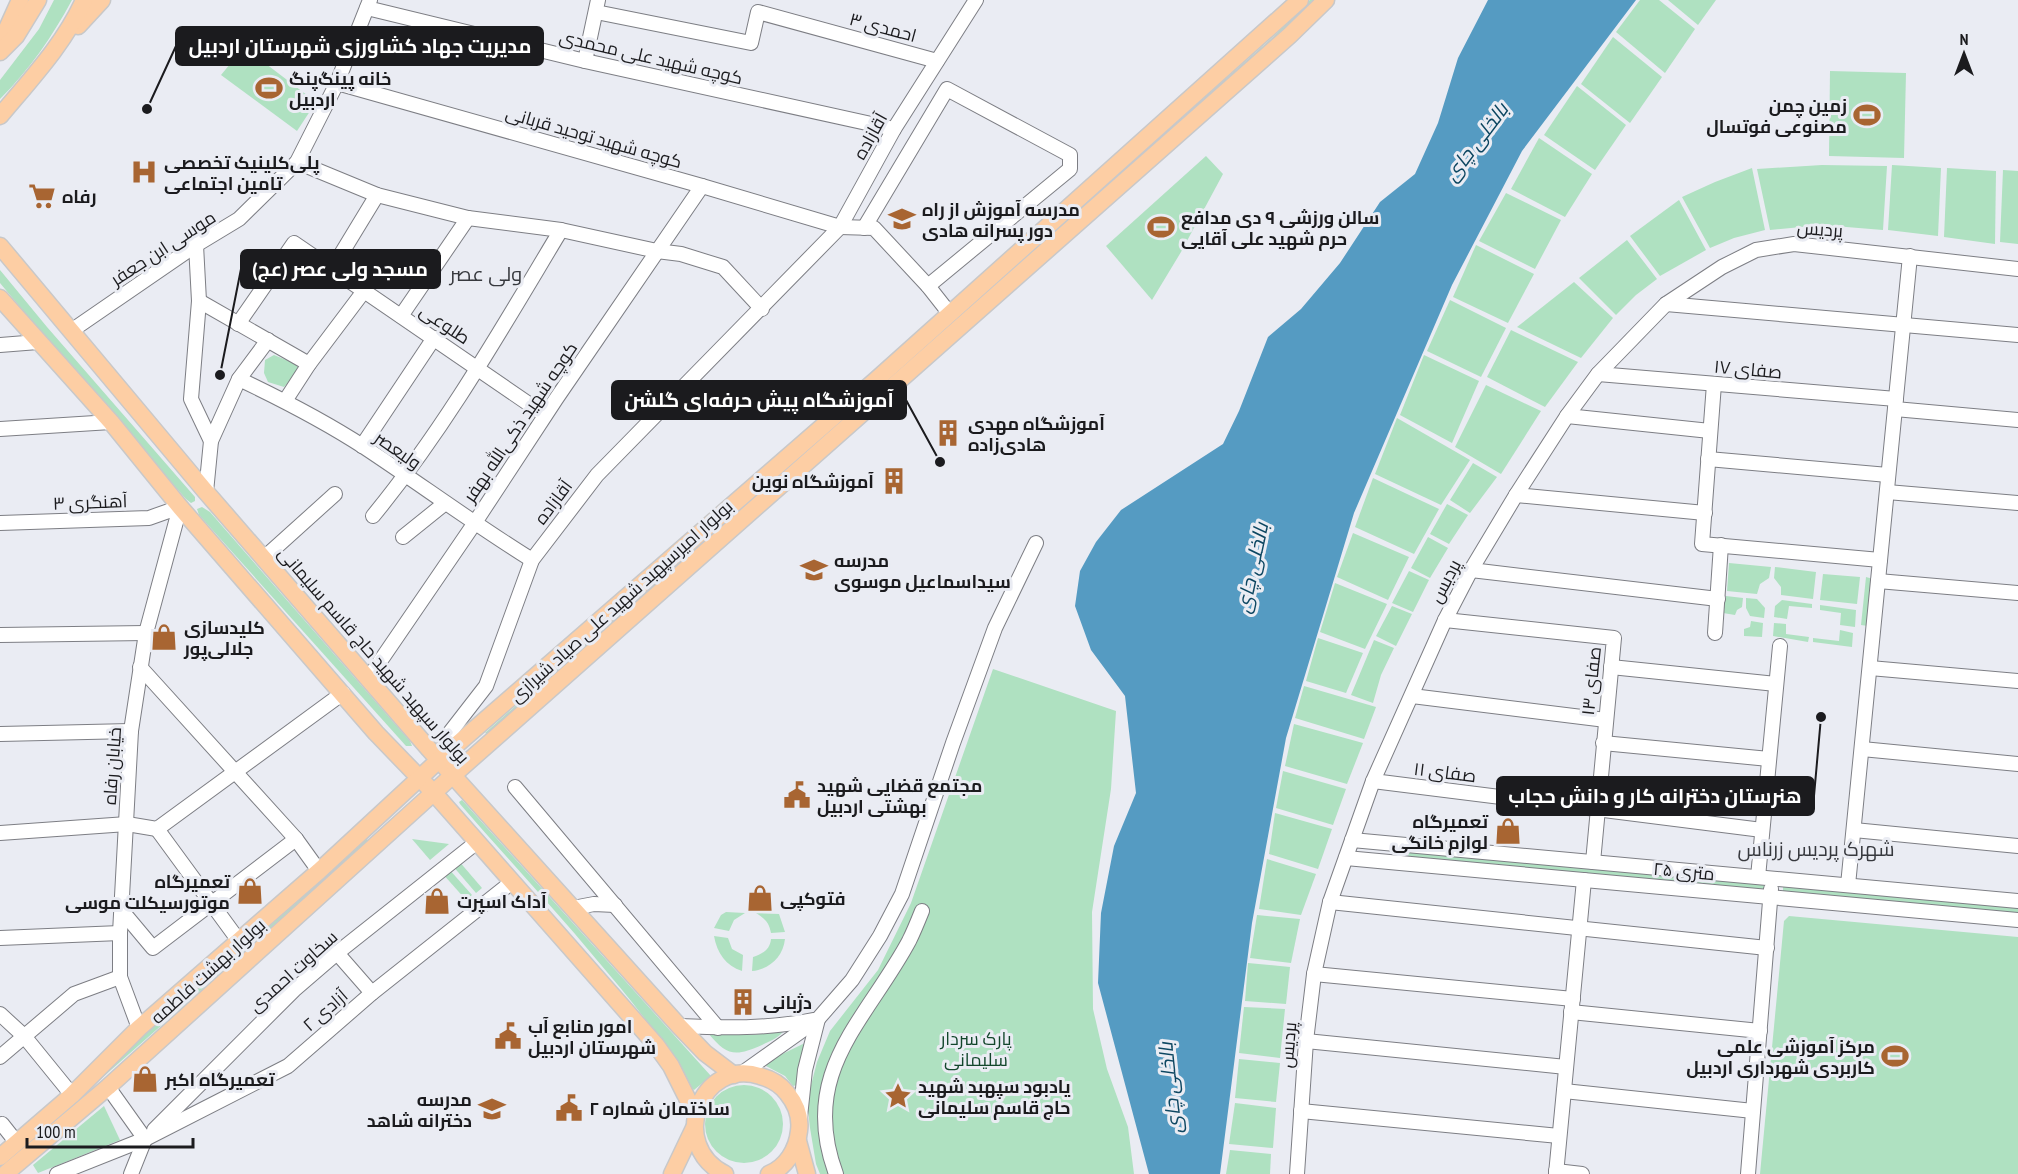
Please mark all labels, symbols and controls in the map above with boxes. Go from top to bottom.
street label: احمدی ۳ [847,7,919,47]
north arrow [1934,24,1994,84]
street label: کوچه شهید علی محمدی [557,25,745,90]
callout: مدیریت جهاد کشاورزی شهرستان اردبیل [176,27,543,65]
text: N [1960,29,1968,49]
text: مدیریت جهاد کشاورزی شهرستان اردبیل [189,33,531,59]
place label: خانه پینگ‌پنگ اردبیل [289,67,391,111]
sports icon: خانه پینگ‌پنگ اردبیل [254,73,284,103]
place label: زمین چمن مصنوعی فوتسال [1706,94,1847,138]
water label: بالخلی چای [1438,96,1516,187]
sports icon: زمین چمن مصنوعی فوتسال [1852,100,1882,130]
street label: کوچه شهید توحید قربانی [503,101,685,174]
street label: آقازاده [848,108,892,163]
place label: پلی‌کلینیک تخصصی تامین اجتماعی [164,151,320,195]
hospital icon: پلی‌کلینیک تخصصی تامین اجتماعی [129,157,159,187]
supermarket icon: رفاه [27,181,57,211]
place label: رفاه [62,185,97,208]
place label: مدرسه آموزش از راه دور پسرانه هادی [922,198,1080,243]
school or university icon: مدرسه آموزش از راه دور پسرانه هادی [887,204,917,234]
street label: موسی ابن جعفر [105,205,220,291]
place label: سالن ورزشی ۹ دی مدافع حرم شهید علی آقایی [1181,206,1379,251]
sports icon: سالن ورزشی ۹ دی مدافع حرم شهید علی آقایی [1146,212,1176,242]
street label: پردیس [1796,216,1844,243]
callout: مسجد ولی عصر (عج) [241,250,440,288]
text: مسجد ولی عصر (عج) [252,256,428,283]
district label: ولی عصر [449,261,522,287]
street label: طلوعی [415,299,475,349]
street label: کوچه شهید ذکی‌الله بهفر [457,337,583,508]
street label: صفای ۱۷ [1713,355,1783,383]
callout: آموزشگاه پیش حرفه‌ای گلشن [612,381,906,419]
text: آموزشگاه پیش حرفه‌ای گلشن [624,387,894,414]
place label: آموزشگاه مهدی هادی‌زاده [968,412,1105,456]
building icon: آموزشگاه مهدی هادی‌زاده [933,418,963,448]
street label: ولیعصر [369,425,426,474]
building icon: آموزشگاه نوین [879,466,909,496]
place label: آموزشگاه نوین [752,470,874,493]
street label: آقازاده [529,475,577,529]
street label: آهنگری ۳ [52,489,128,515]
street label: بولوار امیرسپهبد شهید علی صیاد شیرازی [505,495,737,707]
water label: بالخلی چای [1230,519,1276,616]
street label: بولوار سپهبد شهید حاج قاسم سلیمانی [273,542,475,769]
place label: مدرسه سیداسماعیل موسوی [834,549,1011,593]
school or university icon: مدرسه سیداسماعیل موسوی [799,555,829,585]
street label: پردیس [1424,555,1467,607]
place label: کلیدسازی جلالی‌پور [183,616,265,661]
shop icon: کلیدسازی جلالی‌پور [149,622,179,652]
street label: صفای ۱۳ [1576,645,1606,717]
street label: خیابان رفاه [98,726,126,806]
street label: صفای ۱۱ [1413,757,1477,787]
place label: مجتمع قضایی شهید بهشتی اردبیل [817,774,982,818]
callout: هنرستان دخترانه کار و دانش حجاب [1497,777,1814,815]
public building icon: مجتمع قضایی شهید بهشتی اردبیل [782,780,812,810]
text: هنرستان دخترانه کار و دانش حجاب [1508,783,1802,809]
place label: تعمیرگاه لوازم خانگی [1391,810,1488,855]
shop icon: تعمیرگاه لوازم خانگی [1493,816,1523,846]
district label: شهرک پردیس زرناس [1737,836,1895,862]
street label: ۲۵ متری [1652,857,1716,885]
place label: تعمیرگاه موتورسیکلت موسی [65,870,230,914]
shop icon: تعمیرگاه موتورسیکلت موسی [235,876,265,906]
shop icon: فتوکپی [745,883,775,913]
shop icon: آداک اسپرت [422,886,452,916]
place label: فتوکپی [780,887,846,911]
place label: آداک اسپرت [457,890,547,914]
street label: بولوار بهشت فاطمه [146,913,270,1029]
street label: سخاوت احمدی [244,925,342,1017]
street label: آزادی ۲ [298,984,352,1036]
building icon: دژبانی [728,987,758,1017]
place label: دژبانی [763,991,812,1014]
place label: امور منابع آب شهرستان اردبیل [528,1015,656,1059]
public building icon: امور منابع آب شهرستان اردبیل [493,1021,523,1051]
street label: پردیس [1275,1021,1302,1069]
park label: پارک سردار سلیمانی [939,1027,1012,1071]
place label: مرکز آموزشی علمی کاربردی شهرداری اردبیل [1686,1035,1875,1079]
water label: بالخلی چای [1152,1039,1189,1135]
sports icon: مرکز آموزشی علمی کاربردی شهرداری اردبیل [1880,1041,1910,1071]
shop icon: تعمیرگاه اکبر [130,1064,160,1094]
place label: تعمیرگاه اکبر [164,1068,275,1091]
place label: یادبود سپهبد شهید حاج قاسم سلیمانی [918,1075,1071,1120]
place icon: یادبود سپهبد شهید حاج قاسم سلیمانی [883,1081,913,1111]
place label: مدرسه دخترانه شاهد [367,1088,472,1132]
public building icon: ساختمان شماره ۲ [554,1093,584,1123]
school or university icon: مدرسه دخترانه شاهد [477,1094,507,1124]
place label: ساختمان شماره ۲ [589,1097,730,1120]
scale bar [27,1111,194,1149]
text: 100 m [36,1120,76,1143]

